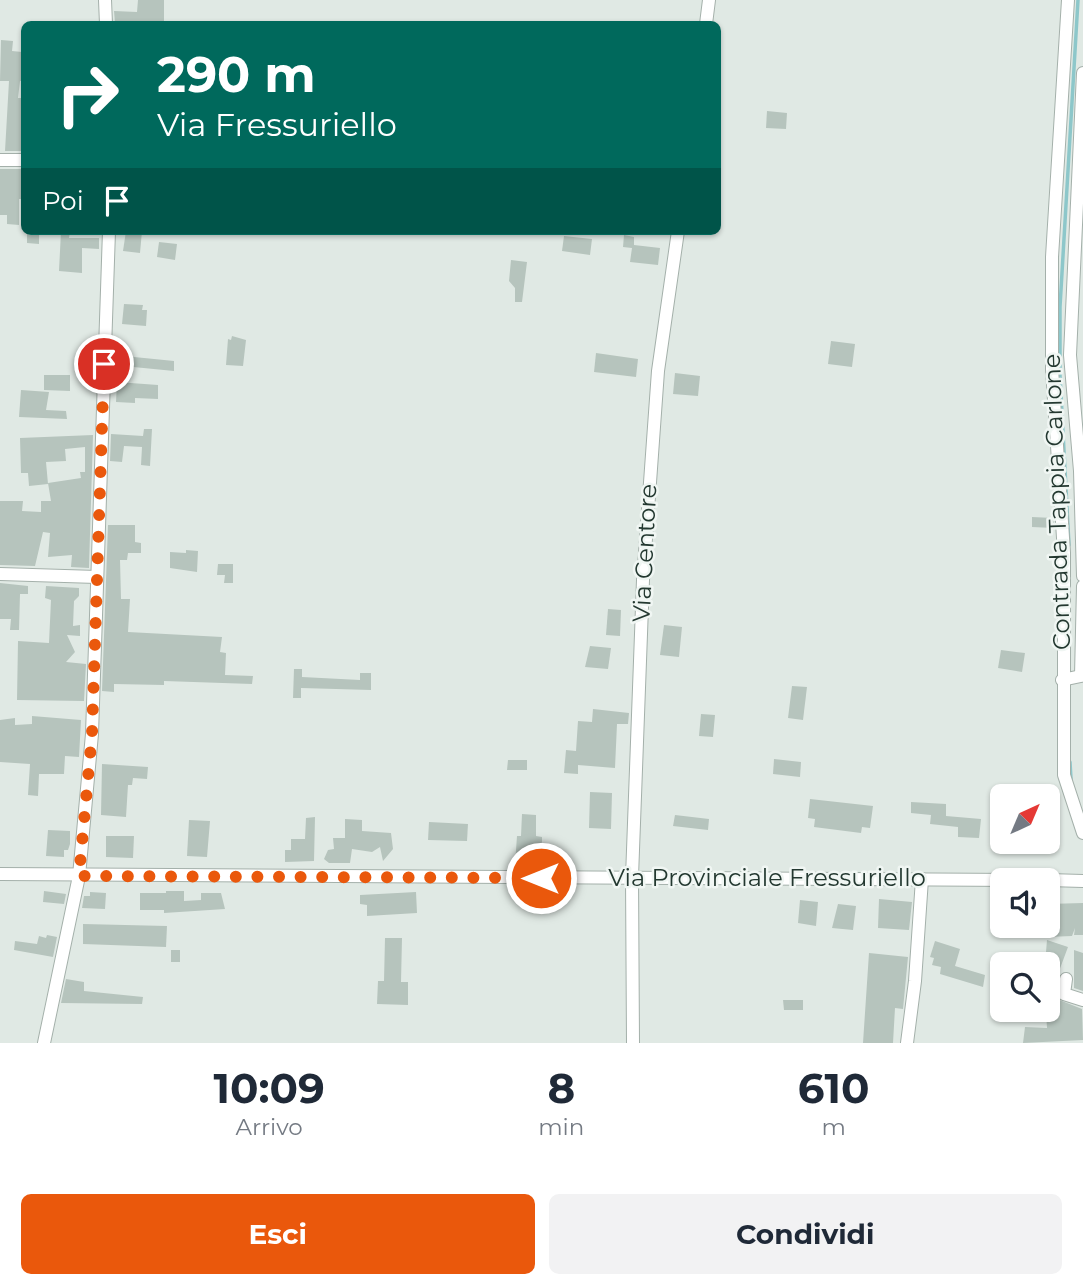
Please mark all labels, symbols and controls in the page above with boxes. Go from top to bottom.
text: 290 m [157,45,316,104]
icon: right [42,49,133,140]
text: Via Fressuriello [157,105,397,144]
icon: arrive [98,182,136,220]
text: Poi [42,185,84,217]
pin [74,334,134,394]
icon: arrive [85,345,123,383]
street label: Contrada Tappia Carlone [1037,353,1076,651]
street label: Via Centore [626,483,663,623]
north arrow [990,784,1060,854]
map controls [990,784,1060,1022]
position arrow [504,841,578,915]
street label: Via Provinciale Fressuriello [608,863,926,892]
button: sound [990,868,1060,938]
button: search [990,952,1060,1022]
text: 10:09 [213,1062,325,1114]
text: 8 [547,1062,575,1114]
text: 610 [798,1062,870,1114]
text: Arrivo [235,1113,303,1141]
text: min [538,1113,584,1141]
text: m [821,1113,846,1141]
button: Esci [21,1194,535,1274]
button: Condividi [549,1194,1062,1274]

